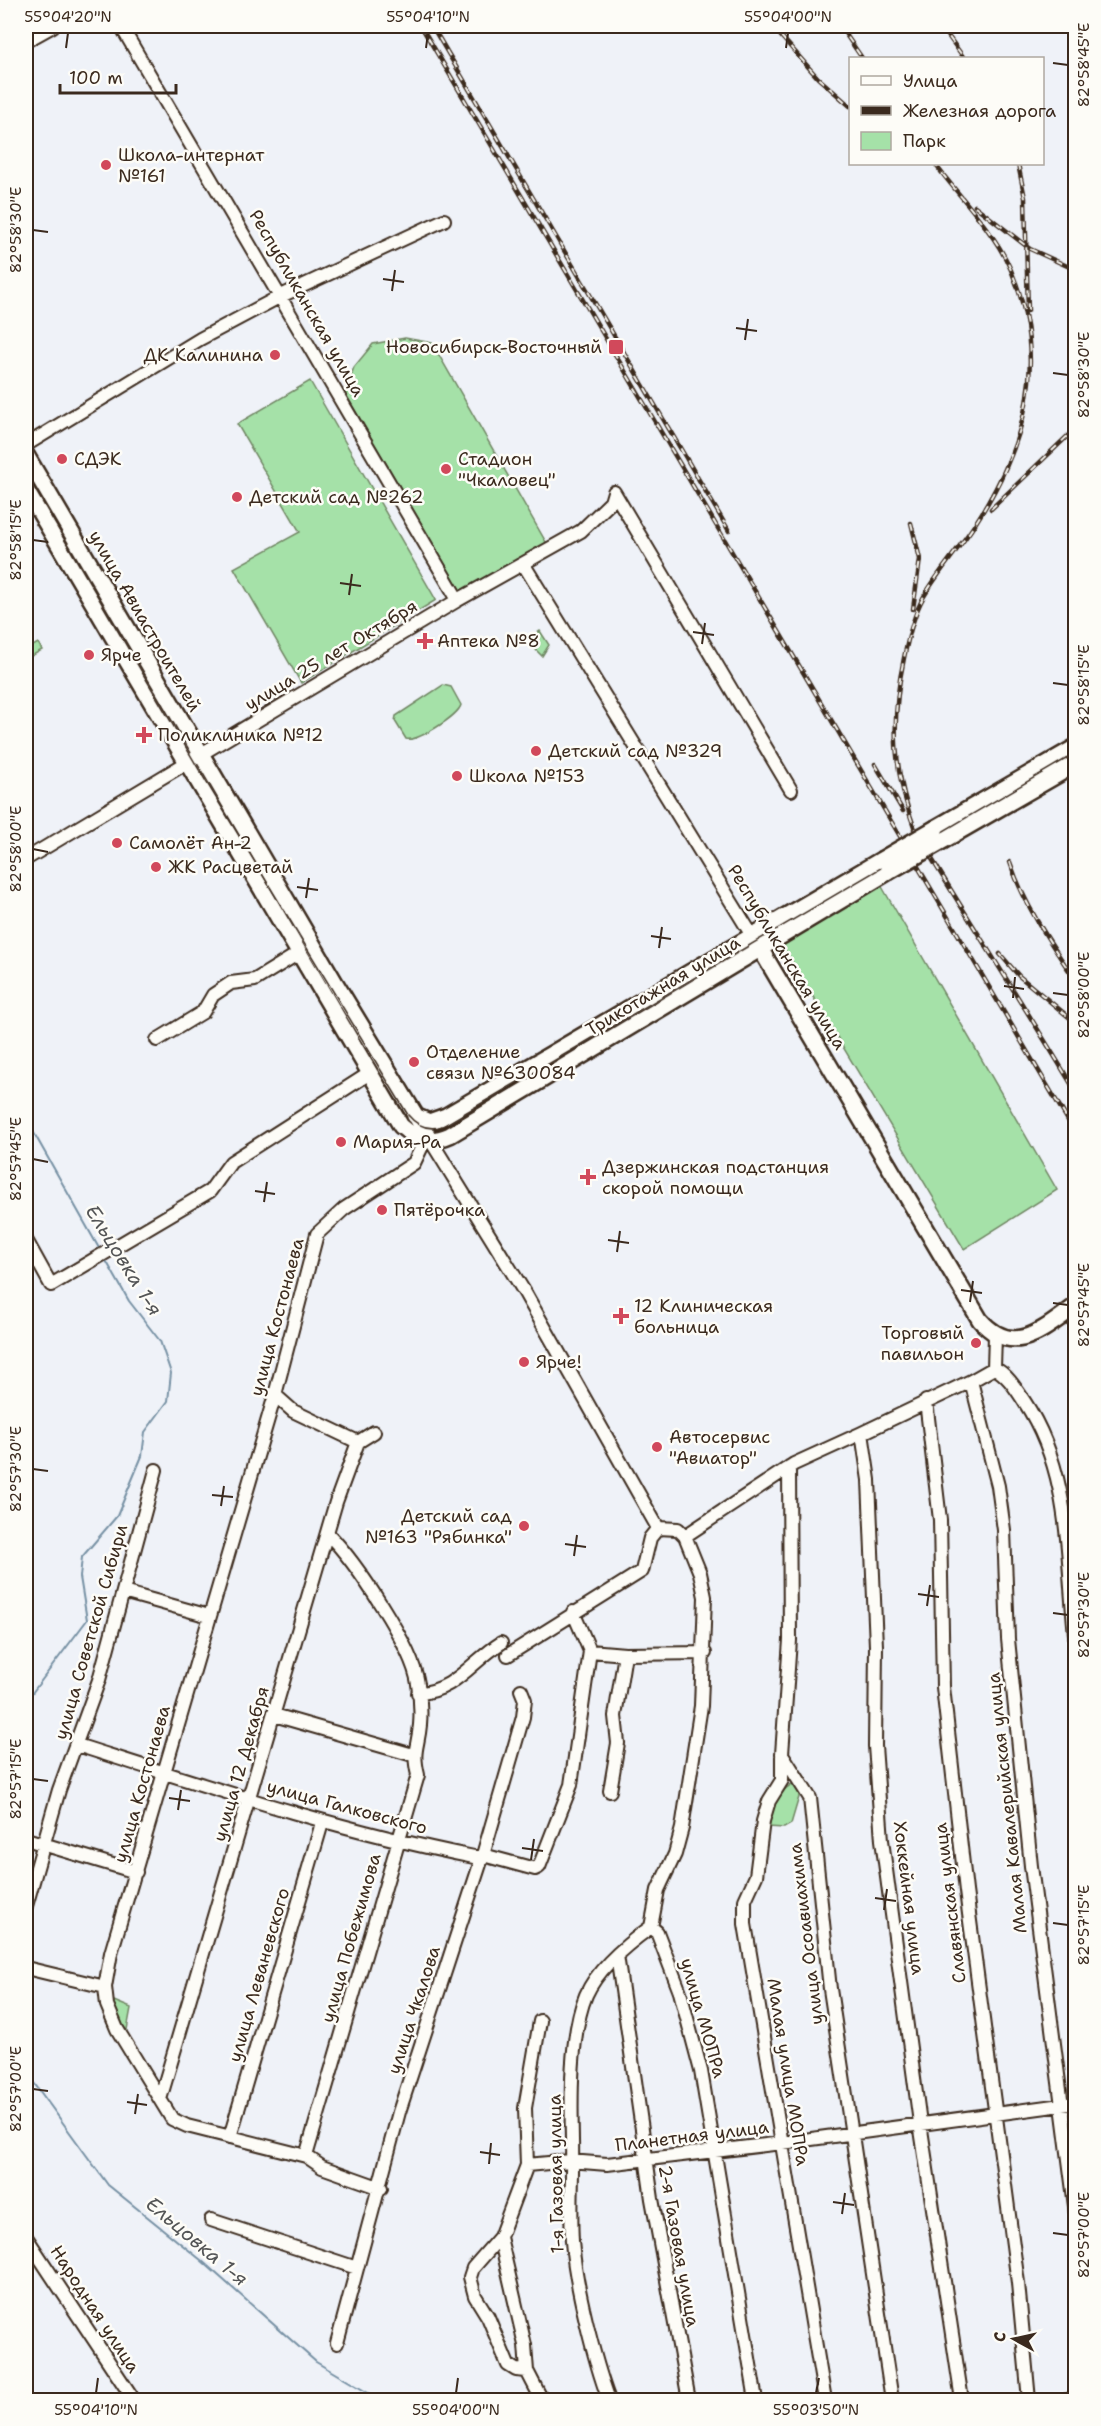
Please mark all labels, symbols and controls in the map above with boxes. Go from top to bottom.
text: 55°04'20"N [24,7,112,27]
text: 55°04'10"N [386,7,470,27]
text: 55°04'00"N [744,7,832,27]
text: 82°58'45"E [1074,23,1094,107]
scale bar [60,57,176,95]
legend [849,57,1044,165]
text: 100 m [69,66,123,90]
text: Улица [903,69,957,93]
text: Железная дорога [903,99,1056,123]
text: Парк [903,129,946,153]
place label: Школа-интернат №161 [118,143,265,188]
marker: Школа-интернат №161 [99,158,113,172]
text: 82°58'30"E [6,187,26,273]
street label: Республиканская улица [244,205,370,401]
text: 82°58'30"E [1074,332,1094,418]
place label: Новосибирск-Восточный [386,335,602,359]
marker: Новосибирск-Восточный [607,338,625,356]
place label: ДК Калинина [143,343,263,367]
marker: ДК Калинина [268,348,282,362]
place label: СДЭК [74,447,122,471]
place label: Стадион "Чкаловец" [458,447,556,492]
marker: СДЭК [55,452,69,466]
marker: Стадион "Чкаловец" [439,462,453,476]
place label: Детский сад №262 [249,485,424,509]
marker: Детский сад №262 [230,490,244,504]
text: 82°58'15"E [6,499,26,581]
street label: улица Авиастроителей [83,526,207,716]
street label: улица 25 лет Октября [240,594,422,716]
place label: Аптека №8 [437,629,540,653]
marker: Аптека №8 [418,634,432,648]
place label: Ярче [101,643,142,667]
text: 82°58'15"E [1074,644,1094,726]
marker: Ярче [82,648,96,662]
place label: Поликлиника №12 [158,723,323,747]
marker: Поликлиника №12 [135,726,153,744]
place label: Детский сад №329 [548,739,722,763]
marker: Детский сад №329 [529,744,543,758]
place label: Школа №153 [469,764,585,788]
marker: Школа №153 [450,769,464,783]
text: 82°58'00"E [6,806,26,892]
place label: Самолёт Ан-2 [129,831,252,855]
marker: Самолёт Ан-2 [110,836,124,850]
place label: ЖК Расцветай [168,855,293,879]
marker: ЖК Расцветай [149,860,163,874]
street label: Республиканская улица [722,860,852,1054]
street label: Трикотажная улица [581,930,745,1042]
text: 82°58'00"E [1074,952,1094,1038]
place label: Отделение связи №630084 [426,1040,576,1085]
marker: Отделение связи №630084 [407,1055,421,1069]
text: 82°57'45"E [6,1117,26,1201]
place label: Мария-Ра [353,1130,441,1154]
marker: Мария-Ра [334,1135,348,1149]
place label: Дзержинская подстанция скорой помощи [602,1155,829,1200]
marker: Дзержинская подстанция скорой помощи [579,1168,597,1186]
place label: Пятёрочка [394,1198,485,1222]
water label: Ельцовка 1-я [80,1200,168,1320]
marker: Пятёрочка [375,1203,389,1217]
street label: улица Костонаева [244,1235,310,1399]
text: 82°57'45"E [1074,1263,1094,1347]
place label: 12 Клиническая больница [634,1294,773,1339]
marker: 12 Клиническая больница [612,1307,630,1325]
place label: Торговый павильон [881,1321,964,1366]
marker: Торговый павильон [969,1336,983,1350]
place label: Ярче! [536,1350,582,1374]
marker: Ярче! [517,1355,531,1369]
place label: Автосервис "Авиатор" [669,1425,770,1470]
text: 82°57'30"E [6,1426,26,1512]
marker: Автосервис "Авиатор" [650,1440,664,1454]
place label: Детский сад №163 "Рябинка" [365,1504,513,1549]
marker: Детский сад №163 "Рябинка" [517,1519,531,1533]
street label: улица Советской Сибири [49,1521,133,1742]
text: 82°57'30"E [1074,1572,1094,1658]
street label: Малая Кавалерийская улица [981,1671,1033,1935]
street label: улица 12 Декабря [207,1684,275,1844]
street label: улица Костонаева [108,1702,176,1866]
text: 82°57'15"E [6,1739,26,1819]
street label: улица Галковского [264,1774,430,1840]
street label: Хоккейная улица [888,1820,930,1976]
street label: Славянская улица [928,1821,972,1985]
street label: улица Осоавиахима [783,1842,829,2026]
street label: улица Побежимова [315,1851,387,2025]
street label: улица Леваневского [223,1885,295,2065]
text: 82°57'15"E [1074,1885,1094,1965]
street label: улица Чкалова [382,1943,446,2077]
street label: улица МОПРа [674,1955,732,2081]
street label: Малая улица МОПРа [761,1976,815,2168]
text: 82°57'00"E [6,2046,26,2132]
street label: 1-я Газовая улица [543,2094,569,2254]
street label: Планетная улица [614,2115,770,2157]
street label: 2-я Газовая улица [653,2163,705,2329]
water label: Ельцовка 1-я [140,2191,254,2291]
text: 82°57'00"E [1074,2192,1094,2278]
street label: Народная улица [45,2240,145,2378]
north arrow [984,2309,1044,2369]
text: С [989,2330,1011,2343]
text: 55°04'10"N [54,2400,138,2420]
text: 55°04'00"N [412,2400,500,2420]
text: 55°03'50"N [773,2400,859,2420]

